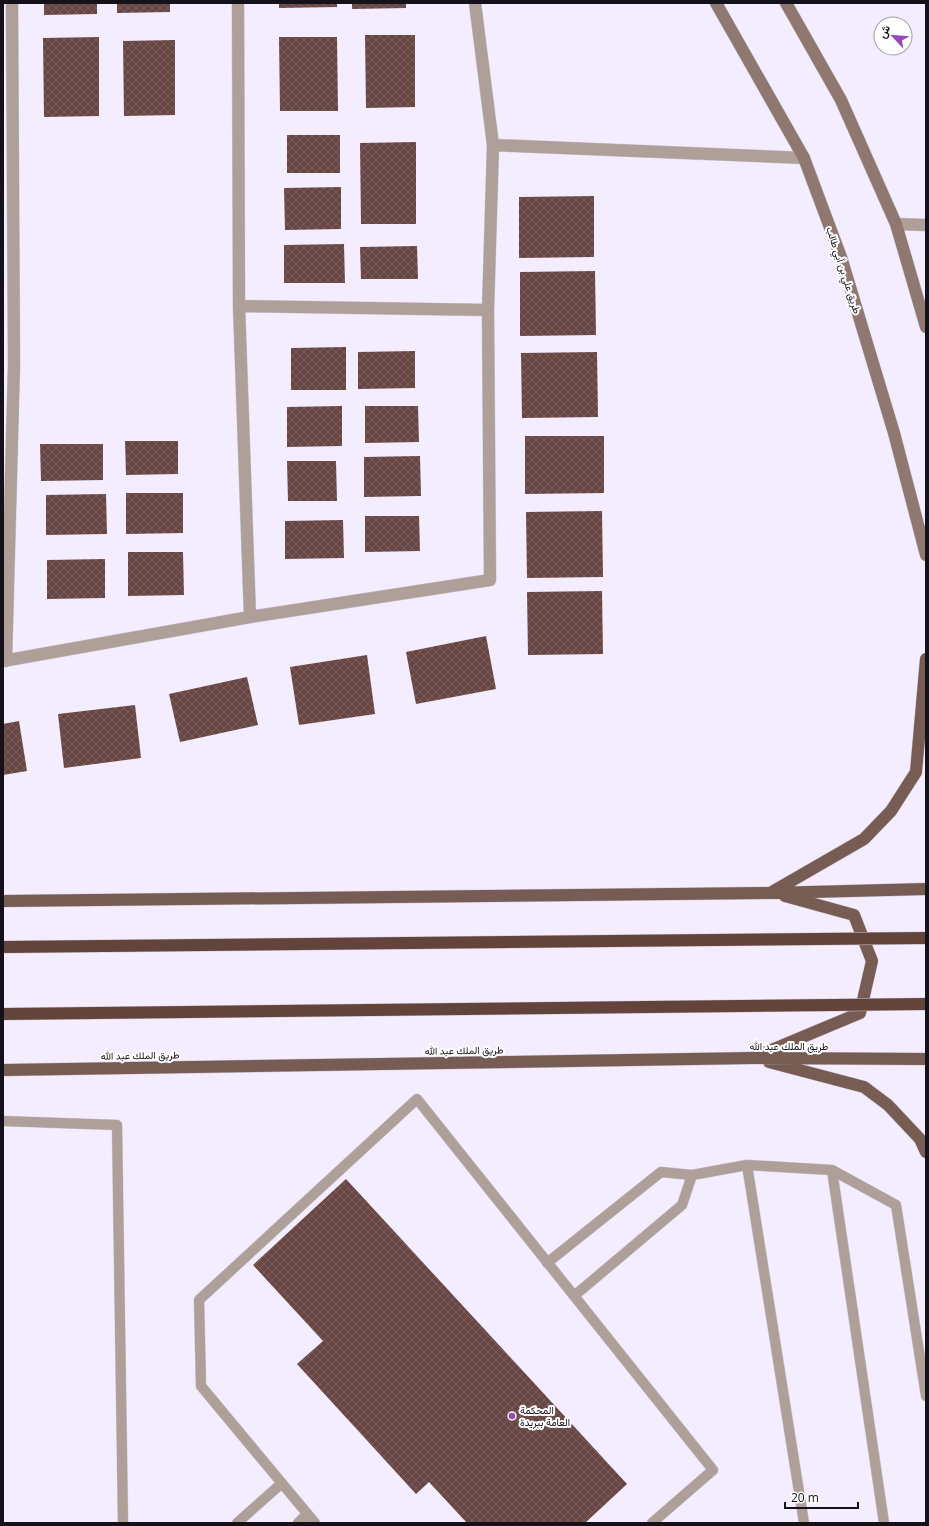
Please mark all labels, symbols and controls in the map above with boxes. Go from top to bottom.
north arrow [873,16,913,56]
text: ش [874,22,893,41]
street label: طريق علي بن أبي طالب [821,225,865,316]
street label: طريق الملك عبد الله [750,1039,829,1053]
street label: طريق الملك عبد الله [424,1042,504,1058]
street label: طريق الملك عبد الله [100,1047,180,1063]
place label: المحكمة العامة ببريدة [520,1403,570,1429]
marker: المحكمة العامة ببريدة [507,1411,517,1421]
scale bar [785,1484,858,1510]
text: 20 m [791,1489,819,1506]

